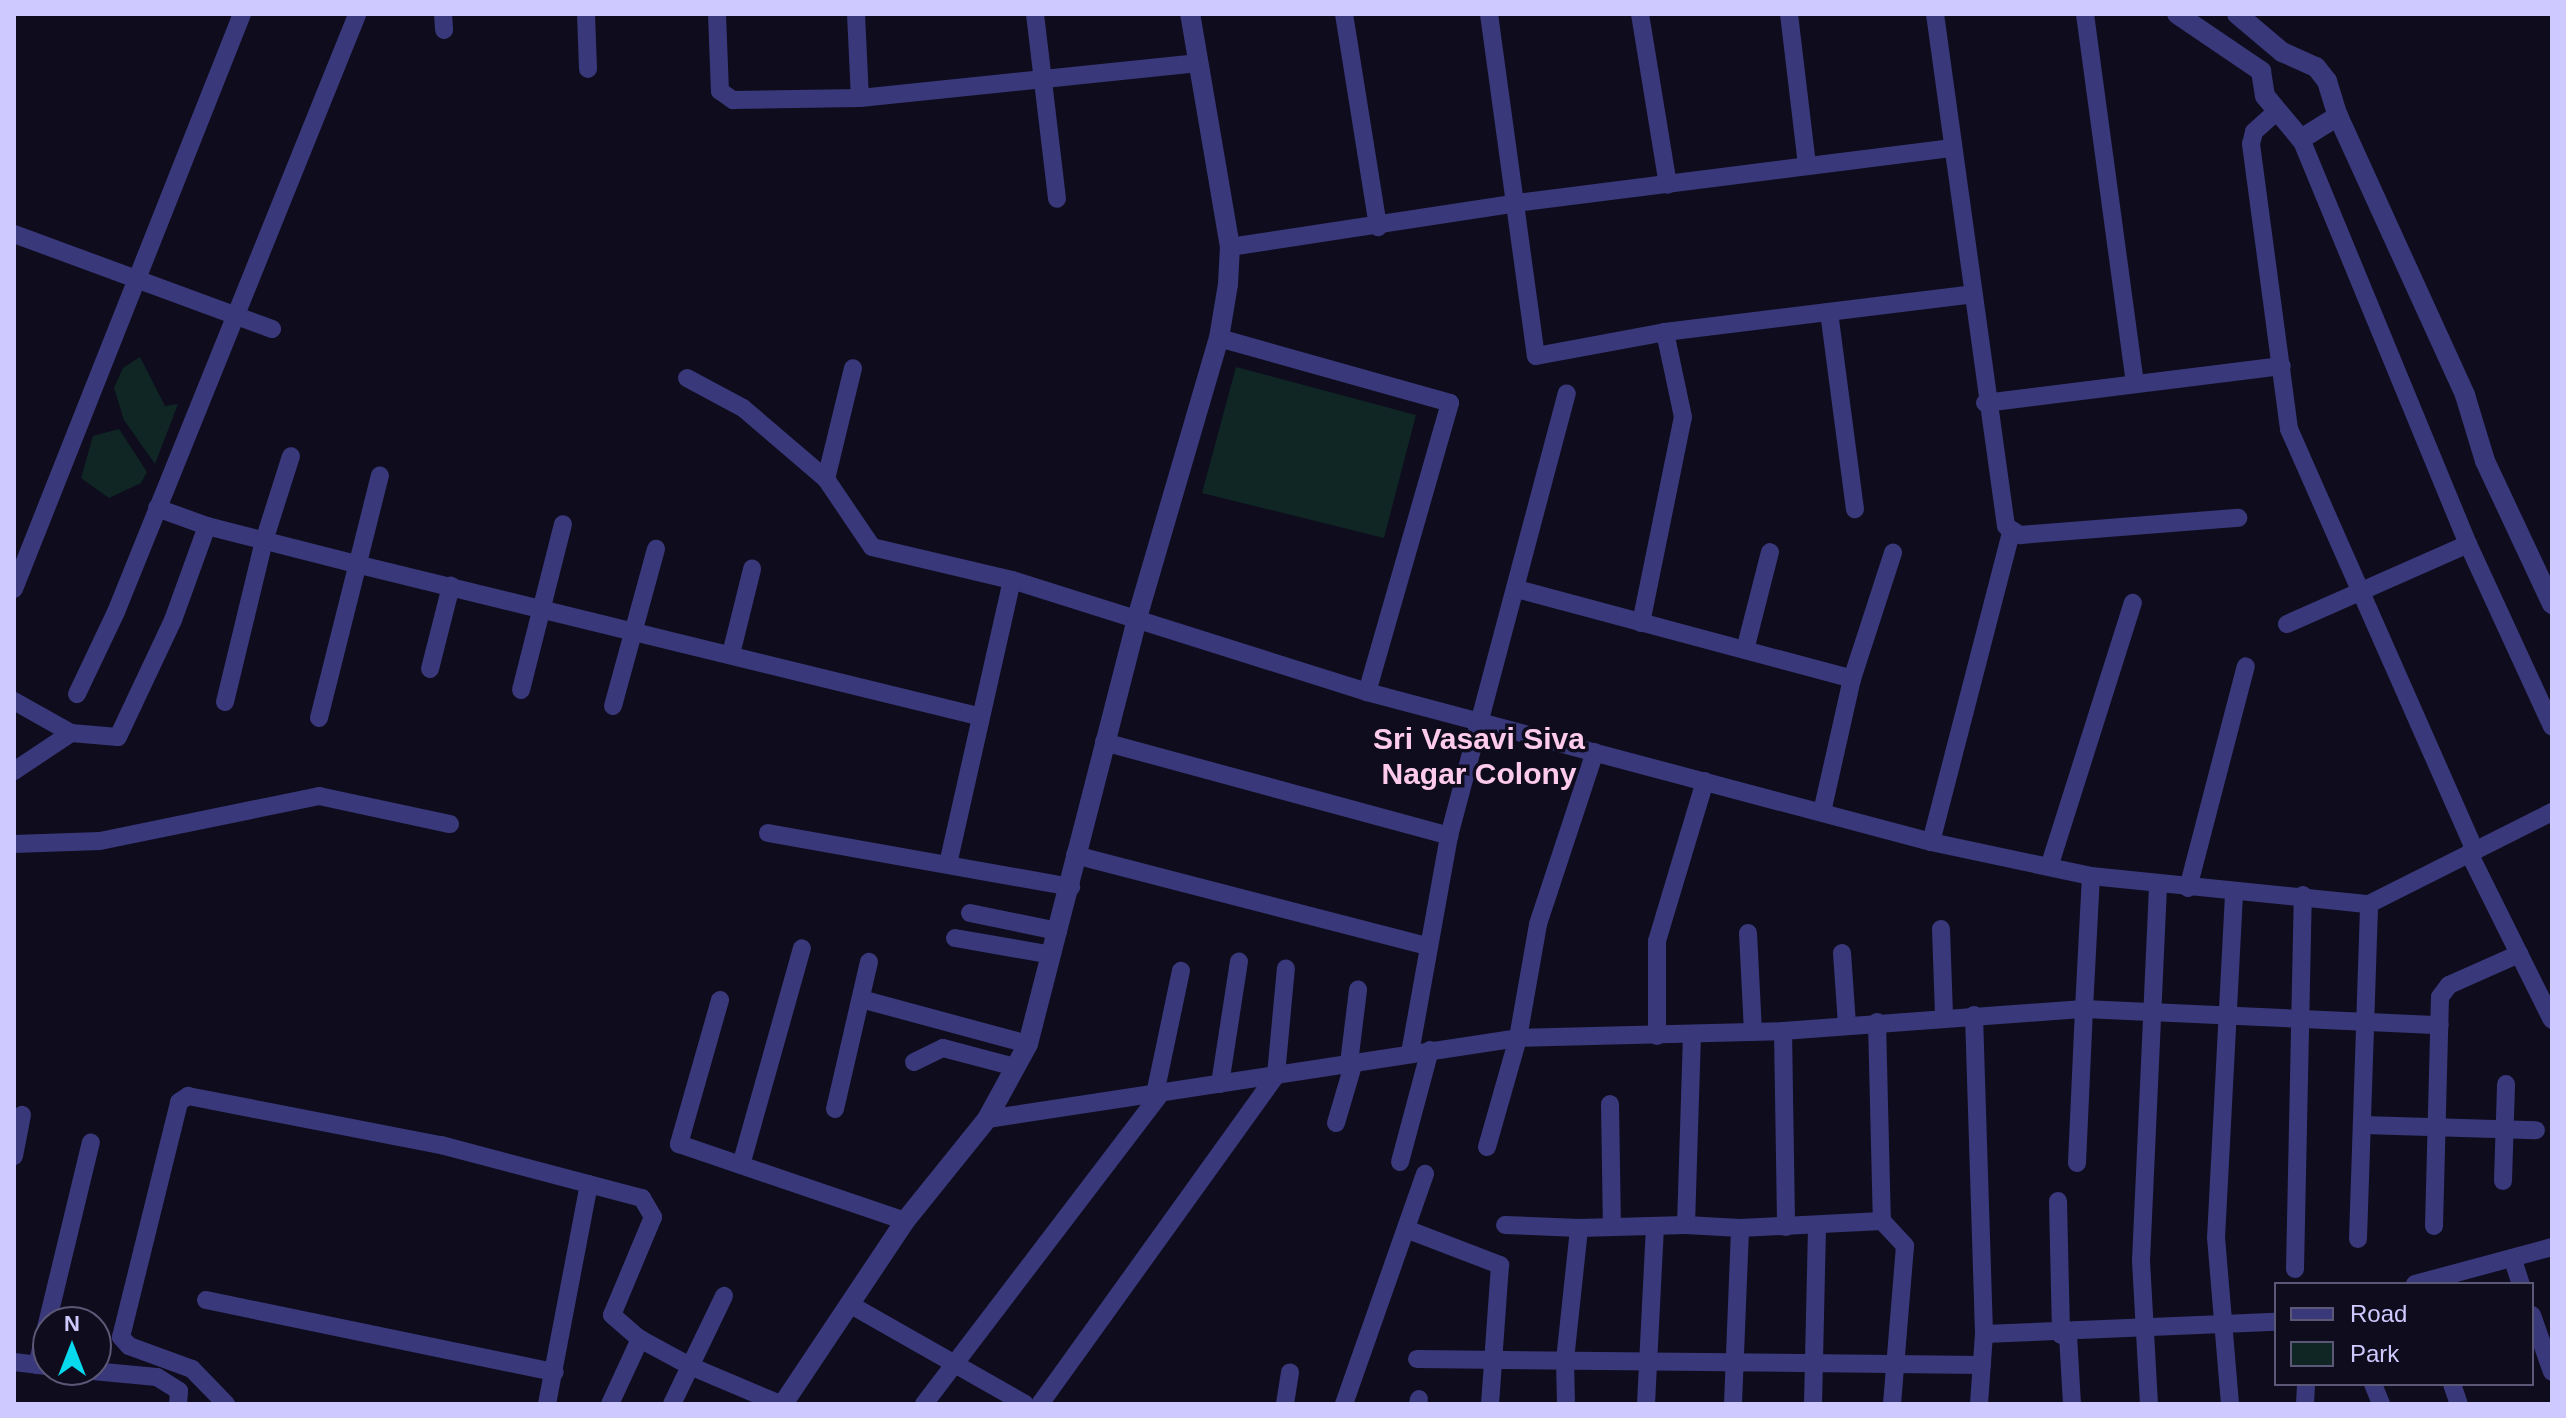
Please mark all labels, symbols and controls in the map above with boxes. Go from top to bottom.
district label: Sri Vasavi Siva Nagar Colony [1373,721,1585,792]
legend [2274,1282,2534,1386]
text: Road [2350,1300,2407,1327]
north arrow [32,1306,112,1386]
text: N [64,1311,80,1336]
text: Park [2350,1340,2399,1367]

